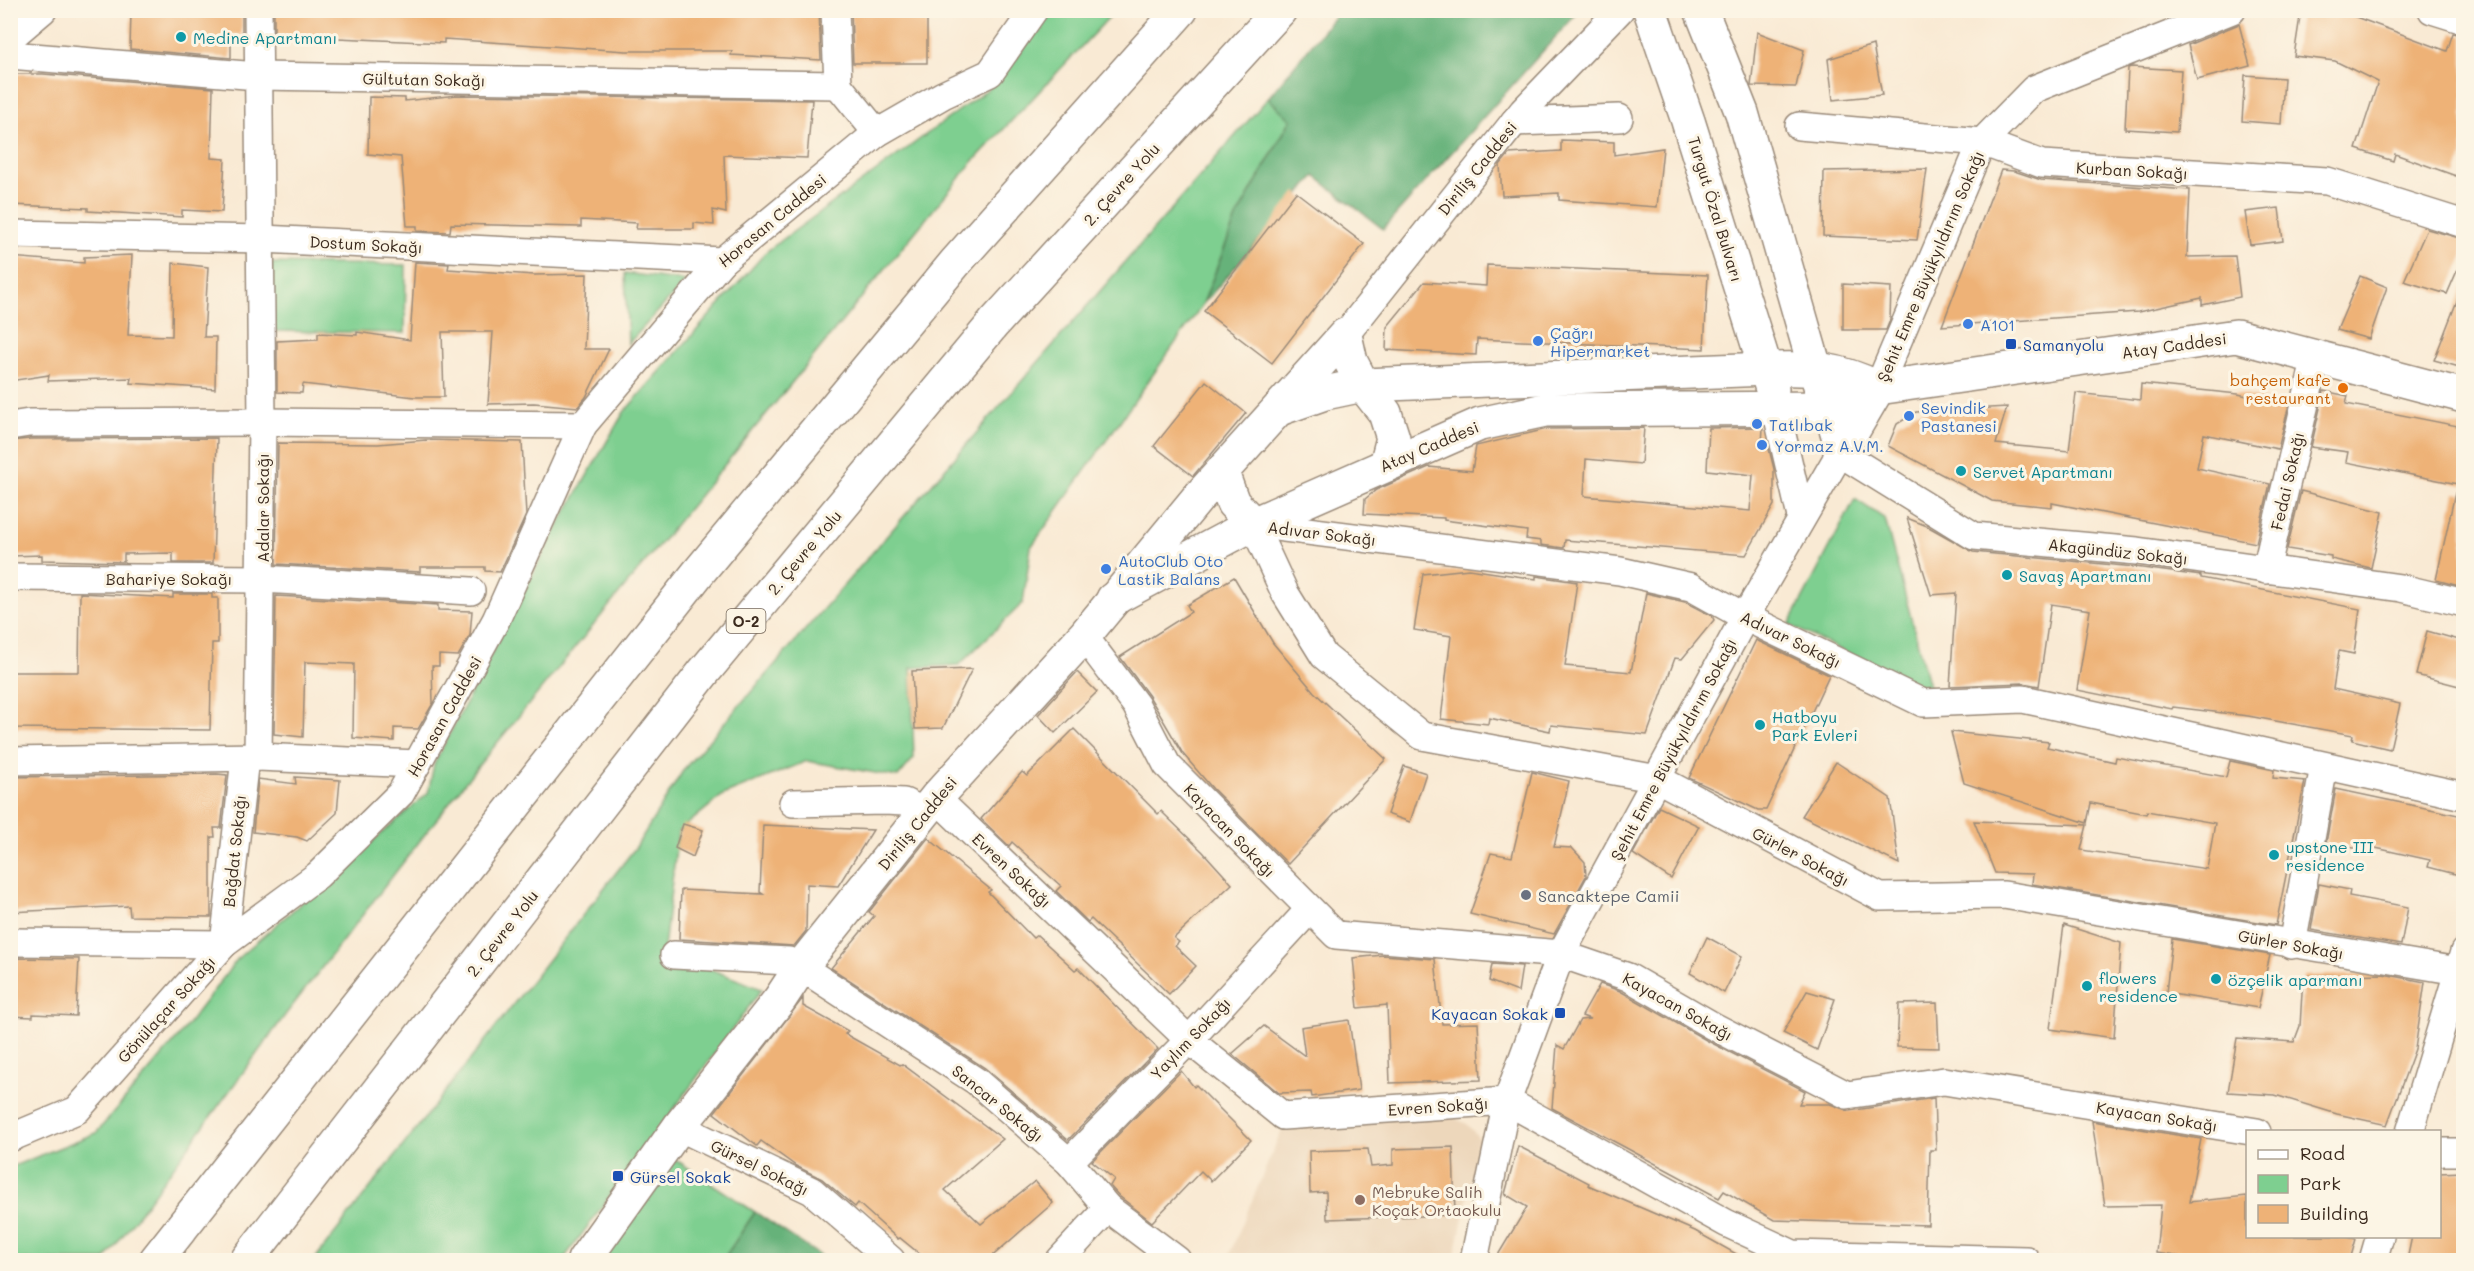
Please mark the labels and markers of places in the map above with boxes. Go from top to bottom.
place label: Medine Apartmanı [193,27,337,48]
marker: Medine Apartmanı [174,30,188,44]
place label: A101 [1980,314,2015,335]
marker: A101 [1961,317,1975,331]
place label: Çağrı Hipermarket [1550,322,1650,361]
marker: Çağrı Hipermarket [1531,334,1545,348]
place label: Samanyolu [2023,334,2104,355]
marker: Samanyolu [2004,337,2018,351]
place label: bahçem kafe restaurant [2230,369,2331,408]
marker: bahçem kafe restaurant [2336,381,2350,395]
place label: Sevindik Pastanesi [1921,397,1997,436]
marker: Sevindik Pastanesi [1902,409,1916,423]
place label: Tatlıbak [1769,414,1833,435]
marker: Tatlıbak [1750,417,1764,431]
place label: Yormaz A.V.M. [1774,435,1884,456]
marker: Yormaz A.V.M. [1755,438,1769,452]
place label: Servet Apartmanı [1973,461,2113,482]
marker: Servet Apartmanı [1954,464,1968,478]
place label: AutoClub Oto Lastik Balans [1118,550,1223,589]
marker: AutoClub Oto Lastik Balans [1099,562,1113,576]
place label: Savaş Apartmanı [2019,565,2152,586]
marker: Savaş Apartmanı [2000,568,2014,582]
place label: Hatboyu Park Evleri [1772,706,1858,745]
marker: Hatboyu Park Evleri [1753,718,1767,732]
place label: upstone III residence [2286,836,2374,875]
marker: upstone III residence [2267,848,2281,862]
place label: Sancaktepe Camii [1538,885,1680,906]
marker: Sancaktepe Camii [1519,888,1533,902]
place label: flowers residence [2099,967,2178,1006]
place label: özçelik aparmanı [2228,969,2363,990]
marker: özçelik aparmanı [2209,972,2223,986]
marker: flowers residence [2080,979,2094,993]
place label: Kayacan Sokak [1431,1003,1548,1024]
marker: Kayacan Sokak [1553,1006,1567,1020]
place label: Gürsel Sokak [630,1166,731,1187]
marker: Gürsel Sokak [611,1169,625,1183]
place label: Mebruke Salih Koçak Ortaokulu [1372,1181,1501,1220]
marker: Mebruke Salih Koçak Ortaokulu [1353,1193,1367,1207]

